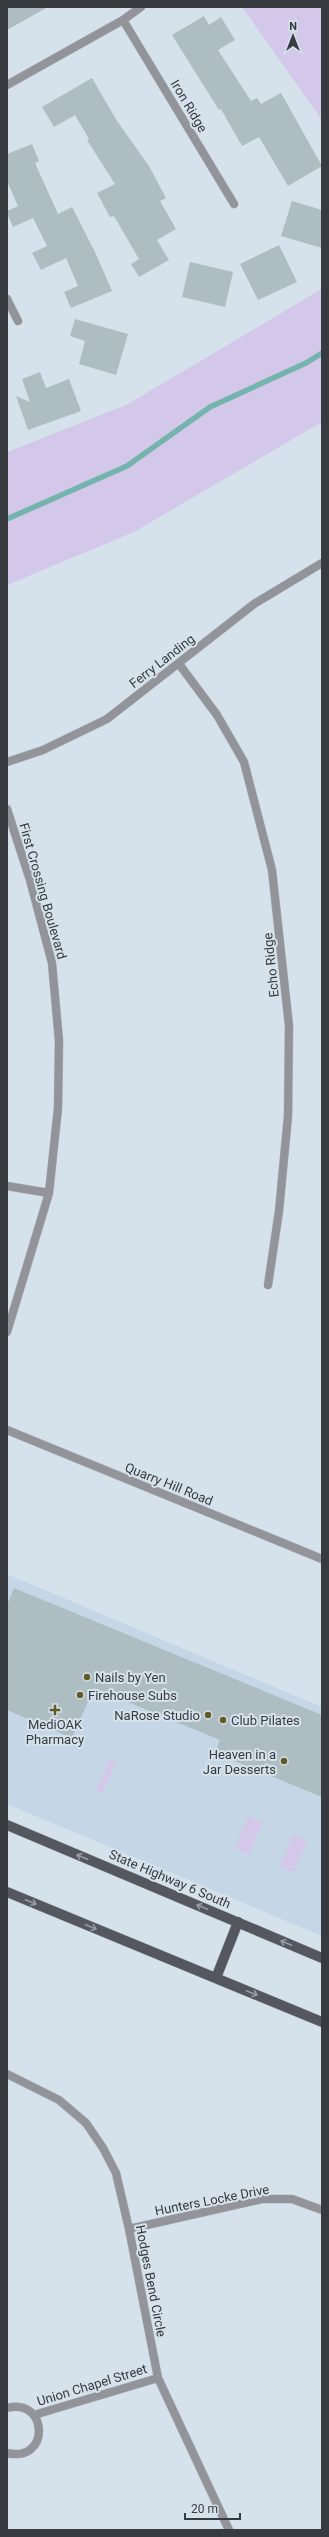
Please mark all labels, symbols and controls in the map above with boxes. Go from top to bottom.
north arrow [273,16,313,56]
text: N [289,20,297,33]
street label: Iron Ridge [168,77,211,135]
street label: Ferry Landing [126,631,198,691]
street label: First Crossing Boulevard [16,821,70,961]
street label: Echo Ridge [260,932,282,998]
street label: Quarry Hill Road [123,1460,215,1508]
place label: Nails by Yen [95,1670,166,1685]
marker: Nails by Yen [82,1672,92,1682]
place label: Firehouse Subs [88,1688,177,1703]
marker: Firehouse Subs [75,1690,85,1700]
marker: MediOAK Pharmacy [50,1705,60,1715]
place label: NaRose Studio [114,1708,200,1723]
marker: NaRose Studio [203,1710,213,1720]
place label: Club Pilates [231,1713,300,1728]
marker: Club Pilates [218,1715,228,1725]
place label: MediOAK Pharmacy [26,1717,84,1747]
place label: Heaven in a Jar Desserts [203,1747,276,1777]
marker: Heaven in a Jar Desserts [279,1756,289,1766]
street label: State Highway 6 South [107,1847,233,1911]
one-way arrow [77,1852,89,1860]
one-way arrow [24,1899,36,1906]
one-way arrow [197,1903,209,1910]
one-way arrow [84,1923,96,1931]
one-way arrow [281,1938,293,1946]
one-way arrow [246,1990,258,1997]
street label: Hunters Locke Drive [154,2182,271,2218]
street label: Hodges Bend Circle [133,2224,169,2338]
street label: Union Chapel Street [35,2361,149,2409]
scale bar [185,2495,240,2521]
text: 20 m [191,2502,218,2516]

